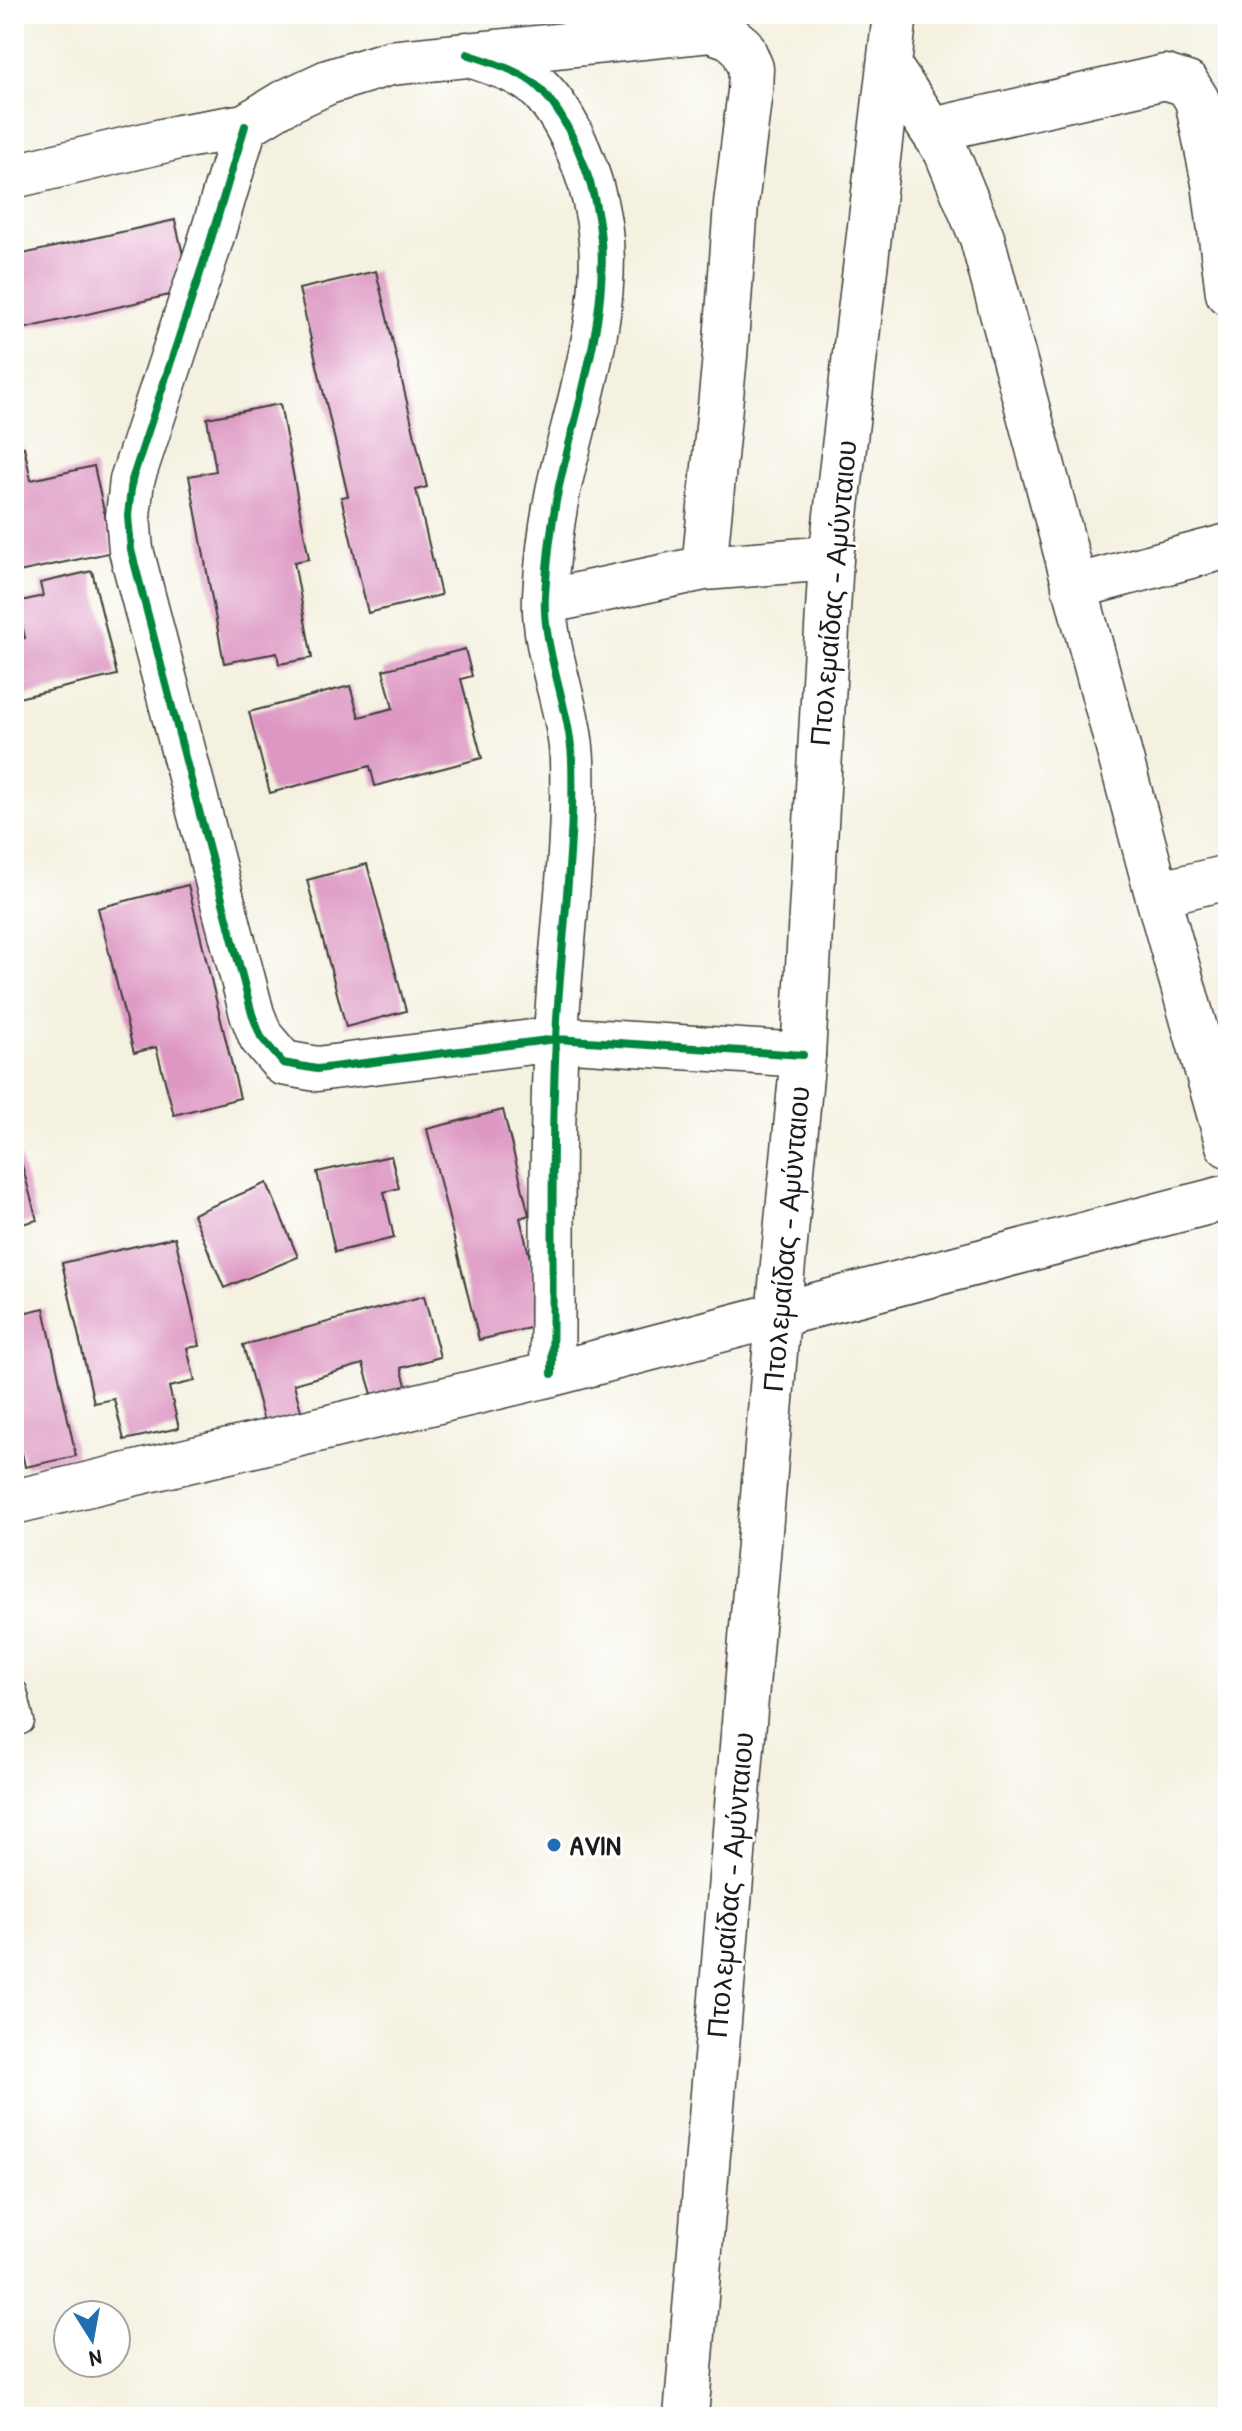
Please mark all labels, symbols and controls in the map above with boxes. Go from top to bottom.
street label: Πτολεμαίδας - Αμύνταιου [801,439,865,747]
street label: Πτολεμαίδας - Αμύνταιου [754,1085,818,1393]
street label: Πτολεμαίδας - Αμύνταιου [698,1731,762,2039]
place label: AVIN [570,1826,621,1864]
marker: AVIN [545,1836,563,1854]
north arrow [52,2299,132,2379]
text: N [87,2343,104,2375]

